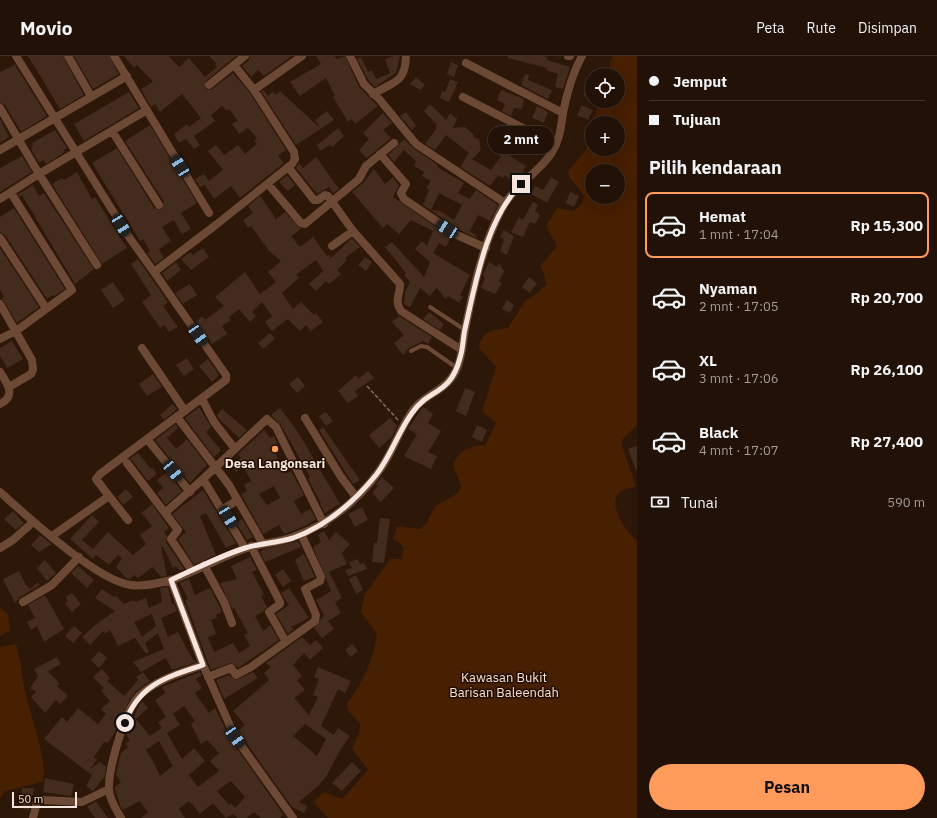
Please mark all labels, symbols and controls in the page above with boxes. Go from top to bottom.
text: Movio [20,16,73,40]
text: Peta [756,19,785,37]
text: Rute [807,19,836,37]
text: Disimpan [858,19,917,37]
map controls [585,68,625,204]
button: locate [585,68,625,108]
text: Jemput [673,72,727,91]
text: Tujuan [673,110,721,129]
button: + [585,116,625,156]
callout: 2 mnt [488,126,554,154]
text: 2 mnt [503,131,539,148]
car [169,153,191,179]
text: Pilih kendaraan [649,156,782,179]
button: − [585,164,625,204]
route end [512,175,530,193]
icon: car [651,207,687,243]
text: Hemat [699,207,746,226]
car [110,212,132,238]
text: Rp 15,300 [851,216,923,235]
car [434,217,460,241]
text: 1 mnt · 17:04 [699,226,779,243]
icon: car [651,279,687,315]
text: Nyaman [699,279,757,298]
text: Rp 20,700 [851,288,923,307]
text: 2 mnt · 17:05 [699,298,779,315]
car [186,322,210,348]
icon: car [651,351,687,387]
text: XL [699,351,717,370]
text: Rp 26,100 [851,360,923,379]
text: 3 mnt · 17:06 [699,370,779,387]
icon: car [651,423,687,459]
text: Black [699,423,739,442]
text: Rp 27,400 [851,432,923,451]
text: 4 mnt · 17:07 [699,442,779,459]
marker: Desa Langonsari [270,444,280,454]
place label: Desa Langonsari [225,455,325,472]
car [161,458,185,484]
icon: cash [649,491,671,513]
text: Tunai [681,493,718,512]
text: 590 m [887,494,925,511]
car [217,504,239,530]
park label: Kawasan Bukit Barisan Baleendah [449,669,559,701]
route start [116,714,134,732]
car [223,724,247,750]
button: Pesan [649,764,925,810]
scale bar [12,790,77,809]
text: 50 m [18,792,43,806]

